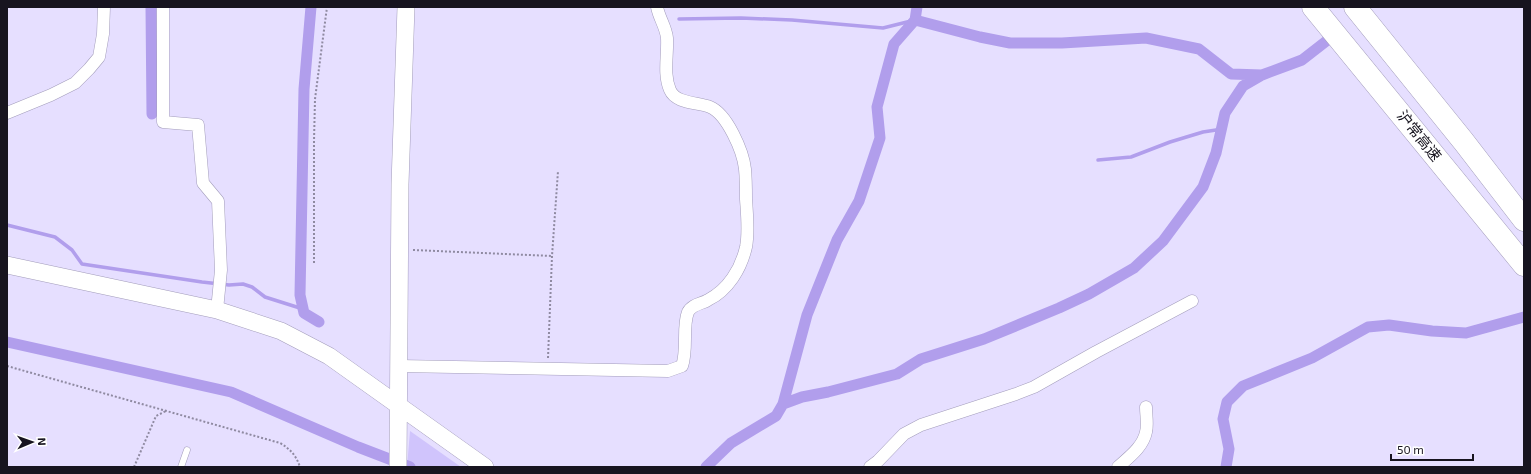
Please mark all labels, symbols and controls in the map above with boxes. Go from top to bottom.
street label: 沪常高速 [1394,106,1446,164]
north arrow [12,422,52,462]
scale bar [1391,436,1473,462]
text: N [36,437,49,446]
text: 50 m [1397,442,1424,456]

